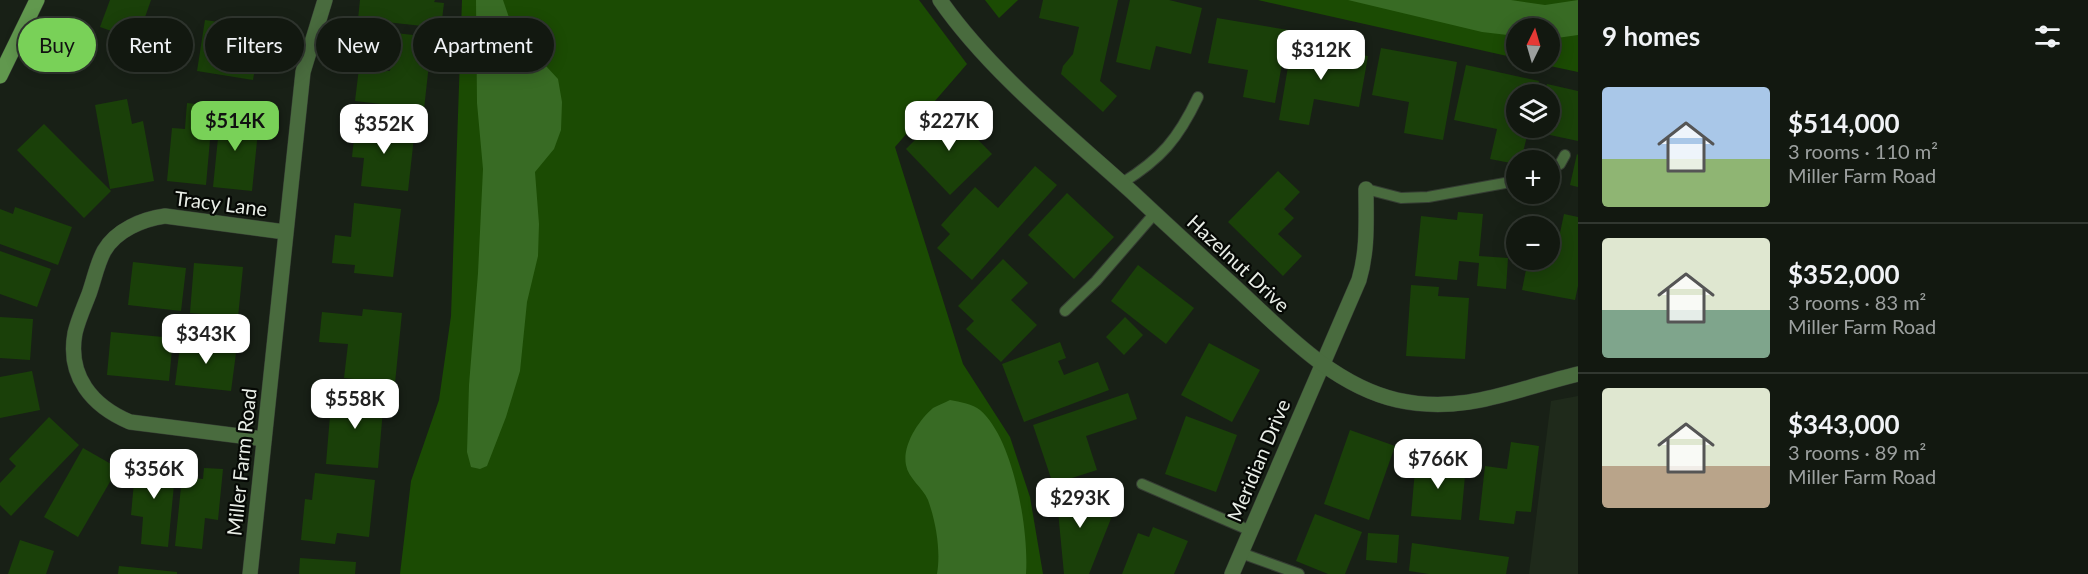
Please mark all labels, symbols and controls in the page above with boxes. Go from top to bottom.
chip: Buy [18,18,96,72]
chip: Rent [108,18,193,72]
chip: Filters [205,18,304,72]
chip: New [316,18,401,72]
chip: Apartment [413,18,554,72]
north arrow [1506,18,1560,72]
map controls [1506,18,1560,270]
text: 9 homes [1602,20,1700,52]
icon: filters [2031,20,2064,53]
pin: $312K [1279,30,1363,81]
text: $312K [1291,37,1351,61]
button: layers [1506,84,1560,138]
pin: $514K [193,101,277,152]
pin: $227K [907,101,991,152]
pin: $352K [342,104,426,155]
text: $514,000 [1788,107,1900,139]
text: $514K [205,108,265,132]
text: $227K [919,108,979,132]
text: $352K [354,111,414,135]
icon: home [1650,111,1722,183]
text: 3 rooms · 110 m² [1788,139,1938,163]
button: + [1506,150,1560,204]
text: Miller Farm Road [1788,163,1936,187]
street label: Tracy Lane [173,185,269,221]
street label: Hazelnut Drive [1183,209,1295,317]
button: − [1506,216,1560,270]
text: $352,000 [1788,258,1900,290]
icon: home [1650,262,1722,334]
text: 3 rooms · 83 m² [1788,290,1926,314]
pin: $343K [164,314,248,365]
text: Miller Farm Road [1788,314,1936,338]
text: $343K [176,321,236,345]
pin: $558K [313,379,397,430]
text: $558K [325,386,385,410]
street label: Miller Farm Road [221,387,261,537]
street label: Meridian Drive [1221,395,1295,525]
text: $343,000 [1788,408,1900,440]
icon: home [1650,412,1722,484]
pin: $766K [1396,439,1480,490]
text: 3 rooms · 89 m² [1788,440,1926,464]
text: $766K [1408,446,1468,470]
pin: $356K [112,449,196,500]
text: $356K [124,456,184,480]
text: Miller Farm Road [1788,464,1936,488]
pin: $293K [1038,478,1122,529]
text: $293K [1050,485,1110,509]

